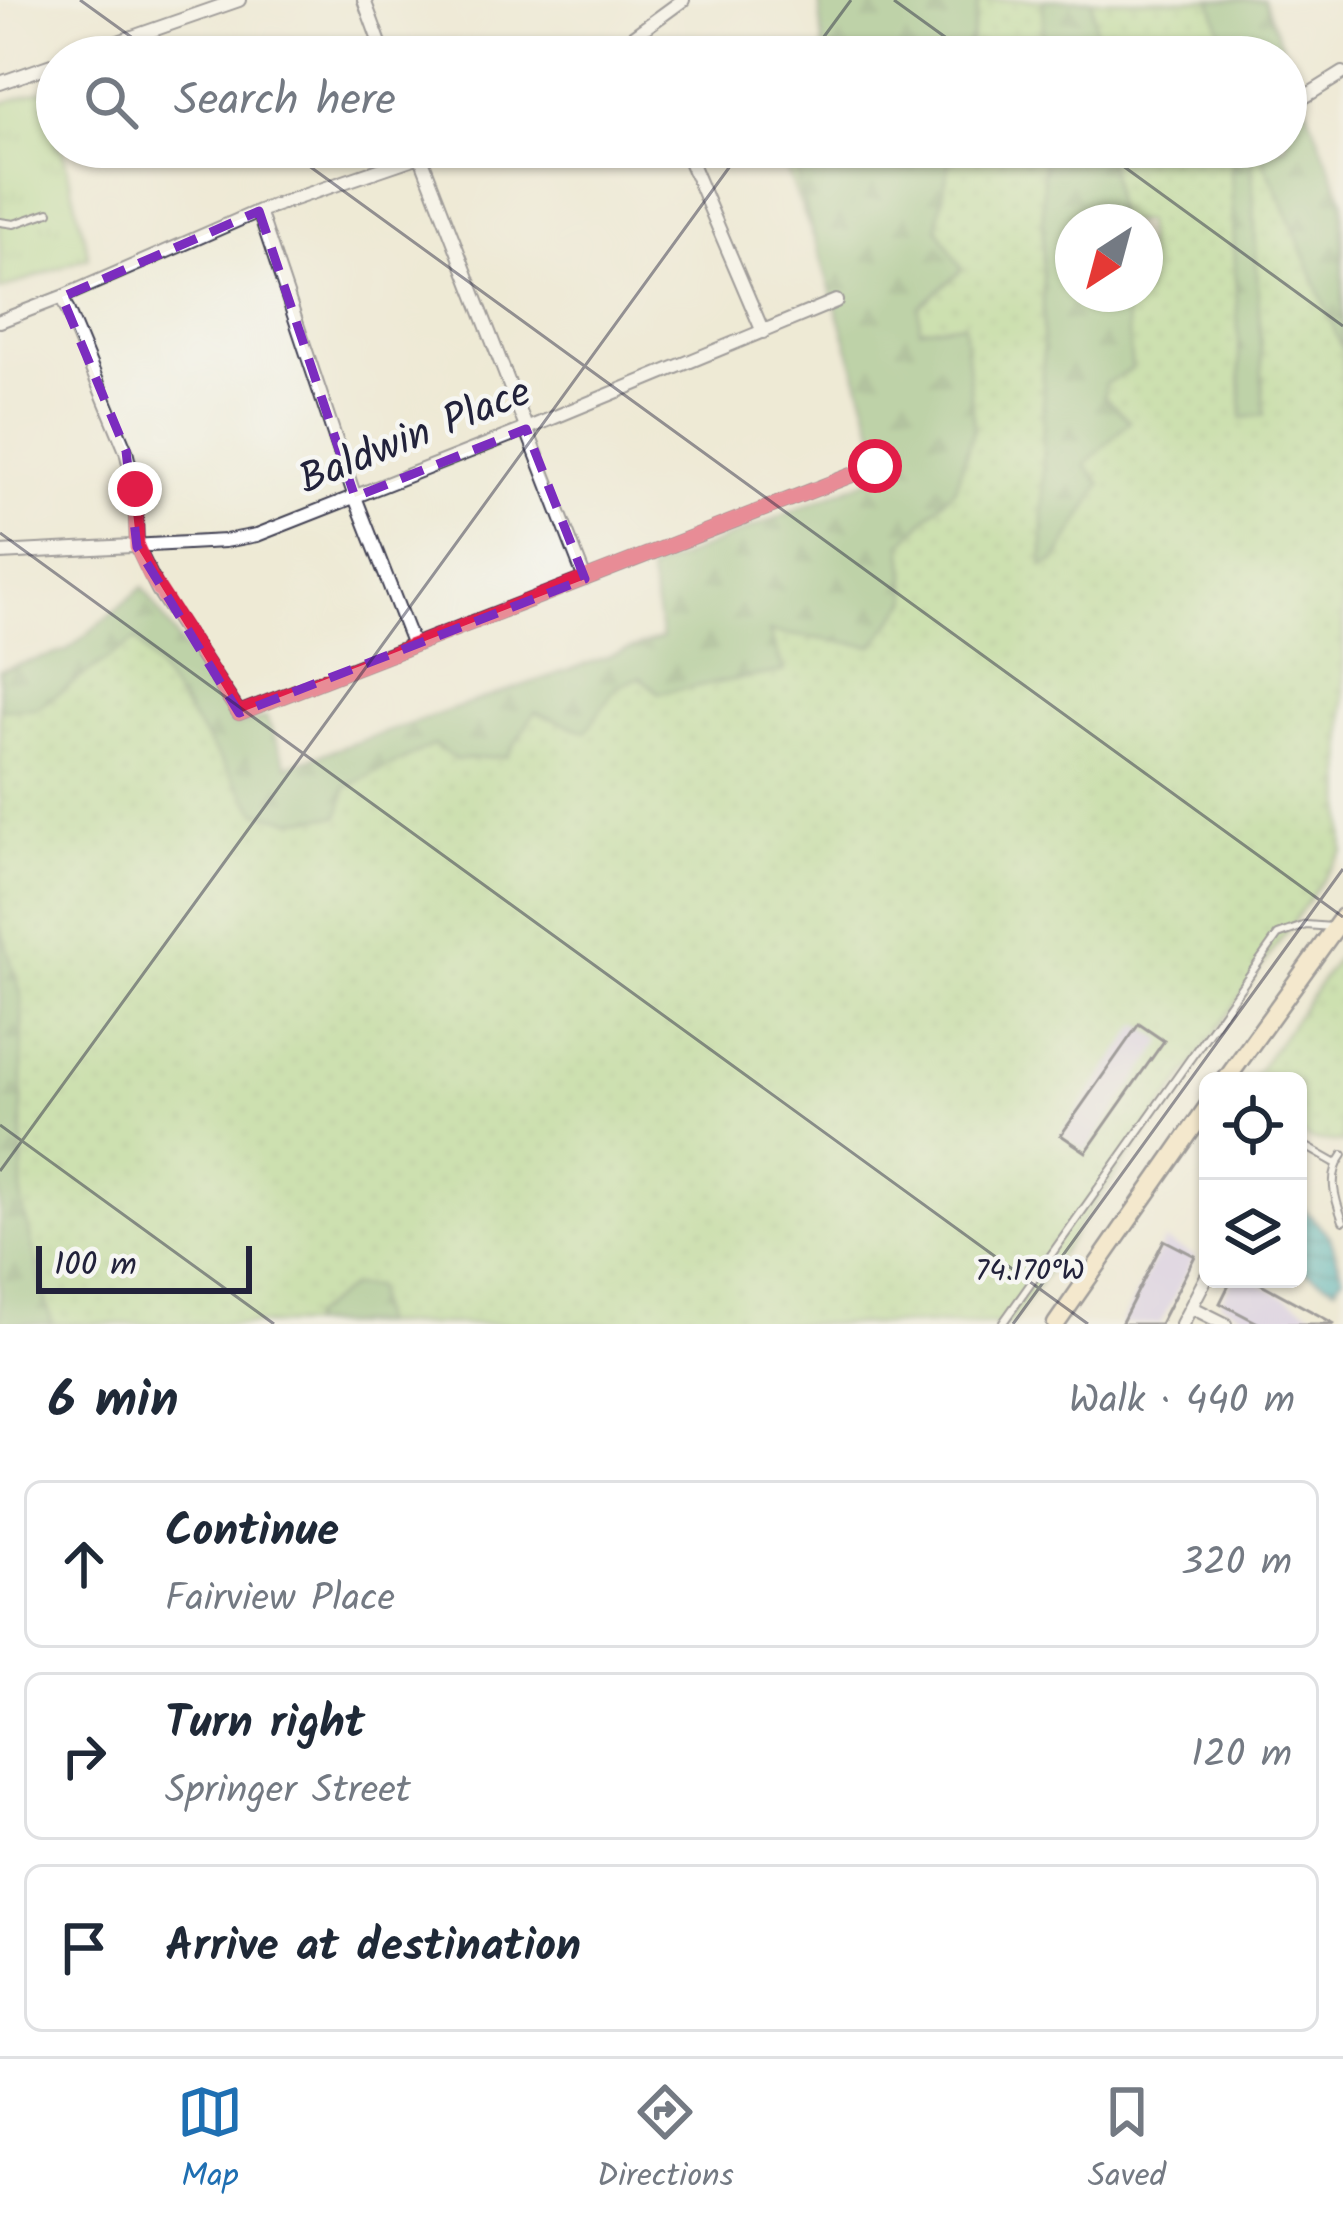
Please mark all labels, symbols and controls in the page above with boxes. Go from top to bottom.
search box [36,36,1307,168]
text: Search here [174,66,396,138]
icon: search [78,69,144,135]
north arrow [1055,204,1163,312]
street label: Baldwin Place [289,360,541,514]
route start [848,439,902,493]
route end [108,462,162,516]
map controls [1199,1072,1307,1288]
button: locate [1199,1072,1307,1180]
button: layers [1199,1180,1307,1288]
scale bar [36,1240,252,1293]
text: 100 m [54,1240,137,1293]
text: 74.170°W [975,1248,1085,1296]
text: 6 min [48,1362,179,1443]
text: Walk · 440 m [1069,1371,1295,1433]
text: Continue [165,1497,339,1569]
icon: ahead [51,1531,117,1597]
text: 320 m [1181,1533,1292,1595]
text: Fairview Place [165,1569,395,1631]
text: Turn right [165,1689,365,1761]
icon: right [51,1723,117,1789]
text: 120 m [1191,1725,1292,1787]
text: Springer Street [165,1761,411,1823]
text: Arrive at destination [165,1912,581,1984]
icon: arrive [51,1915,117,1981]
tab: Map [177,2079,243,2204]
tab: Directions [597,2079,734,2204]
tab: Saved [1088,2079,1166,2204]

